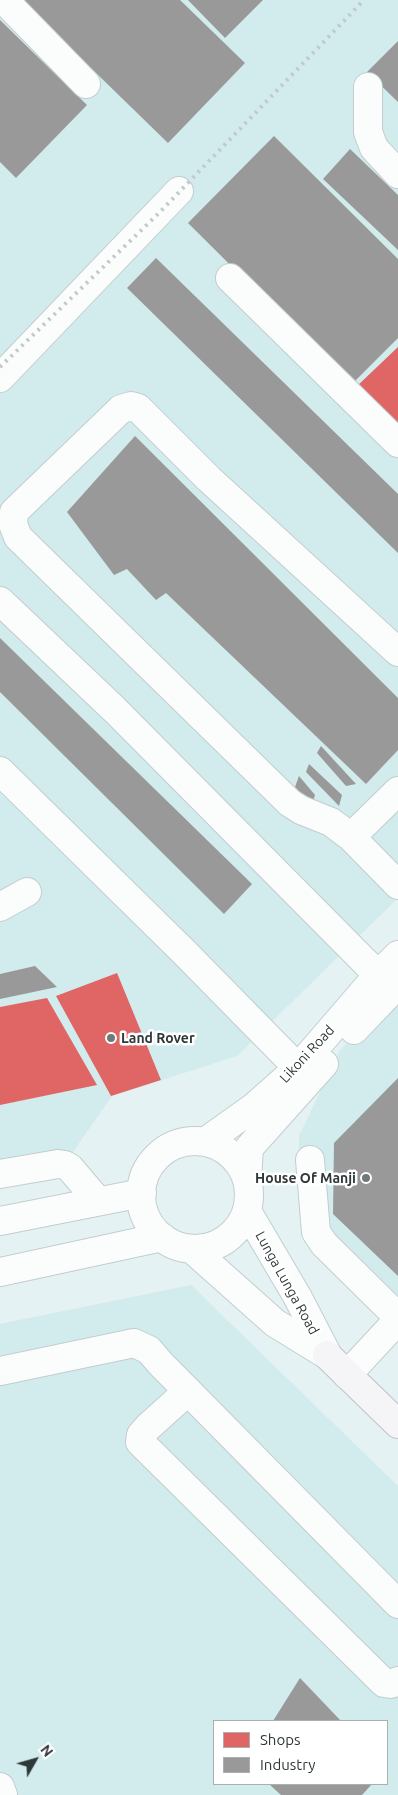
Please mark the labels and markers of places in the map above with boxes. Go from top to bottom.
place label: Land Rover [121,1030,195,1046]
marker: Land Rover [105,1032,117,1044]
place label: House Of Manji [255,1170,356,1186]
marker: House Of Manji [360,1172,372,1184]

